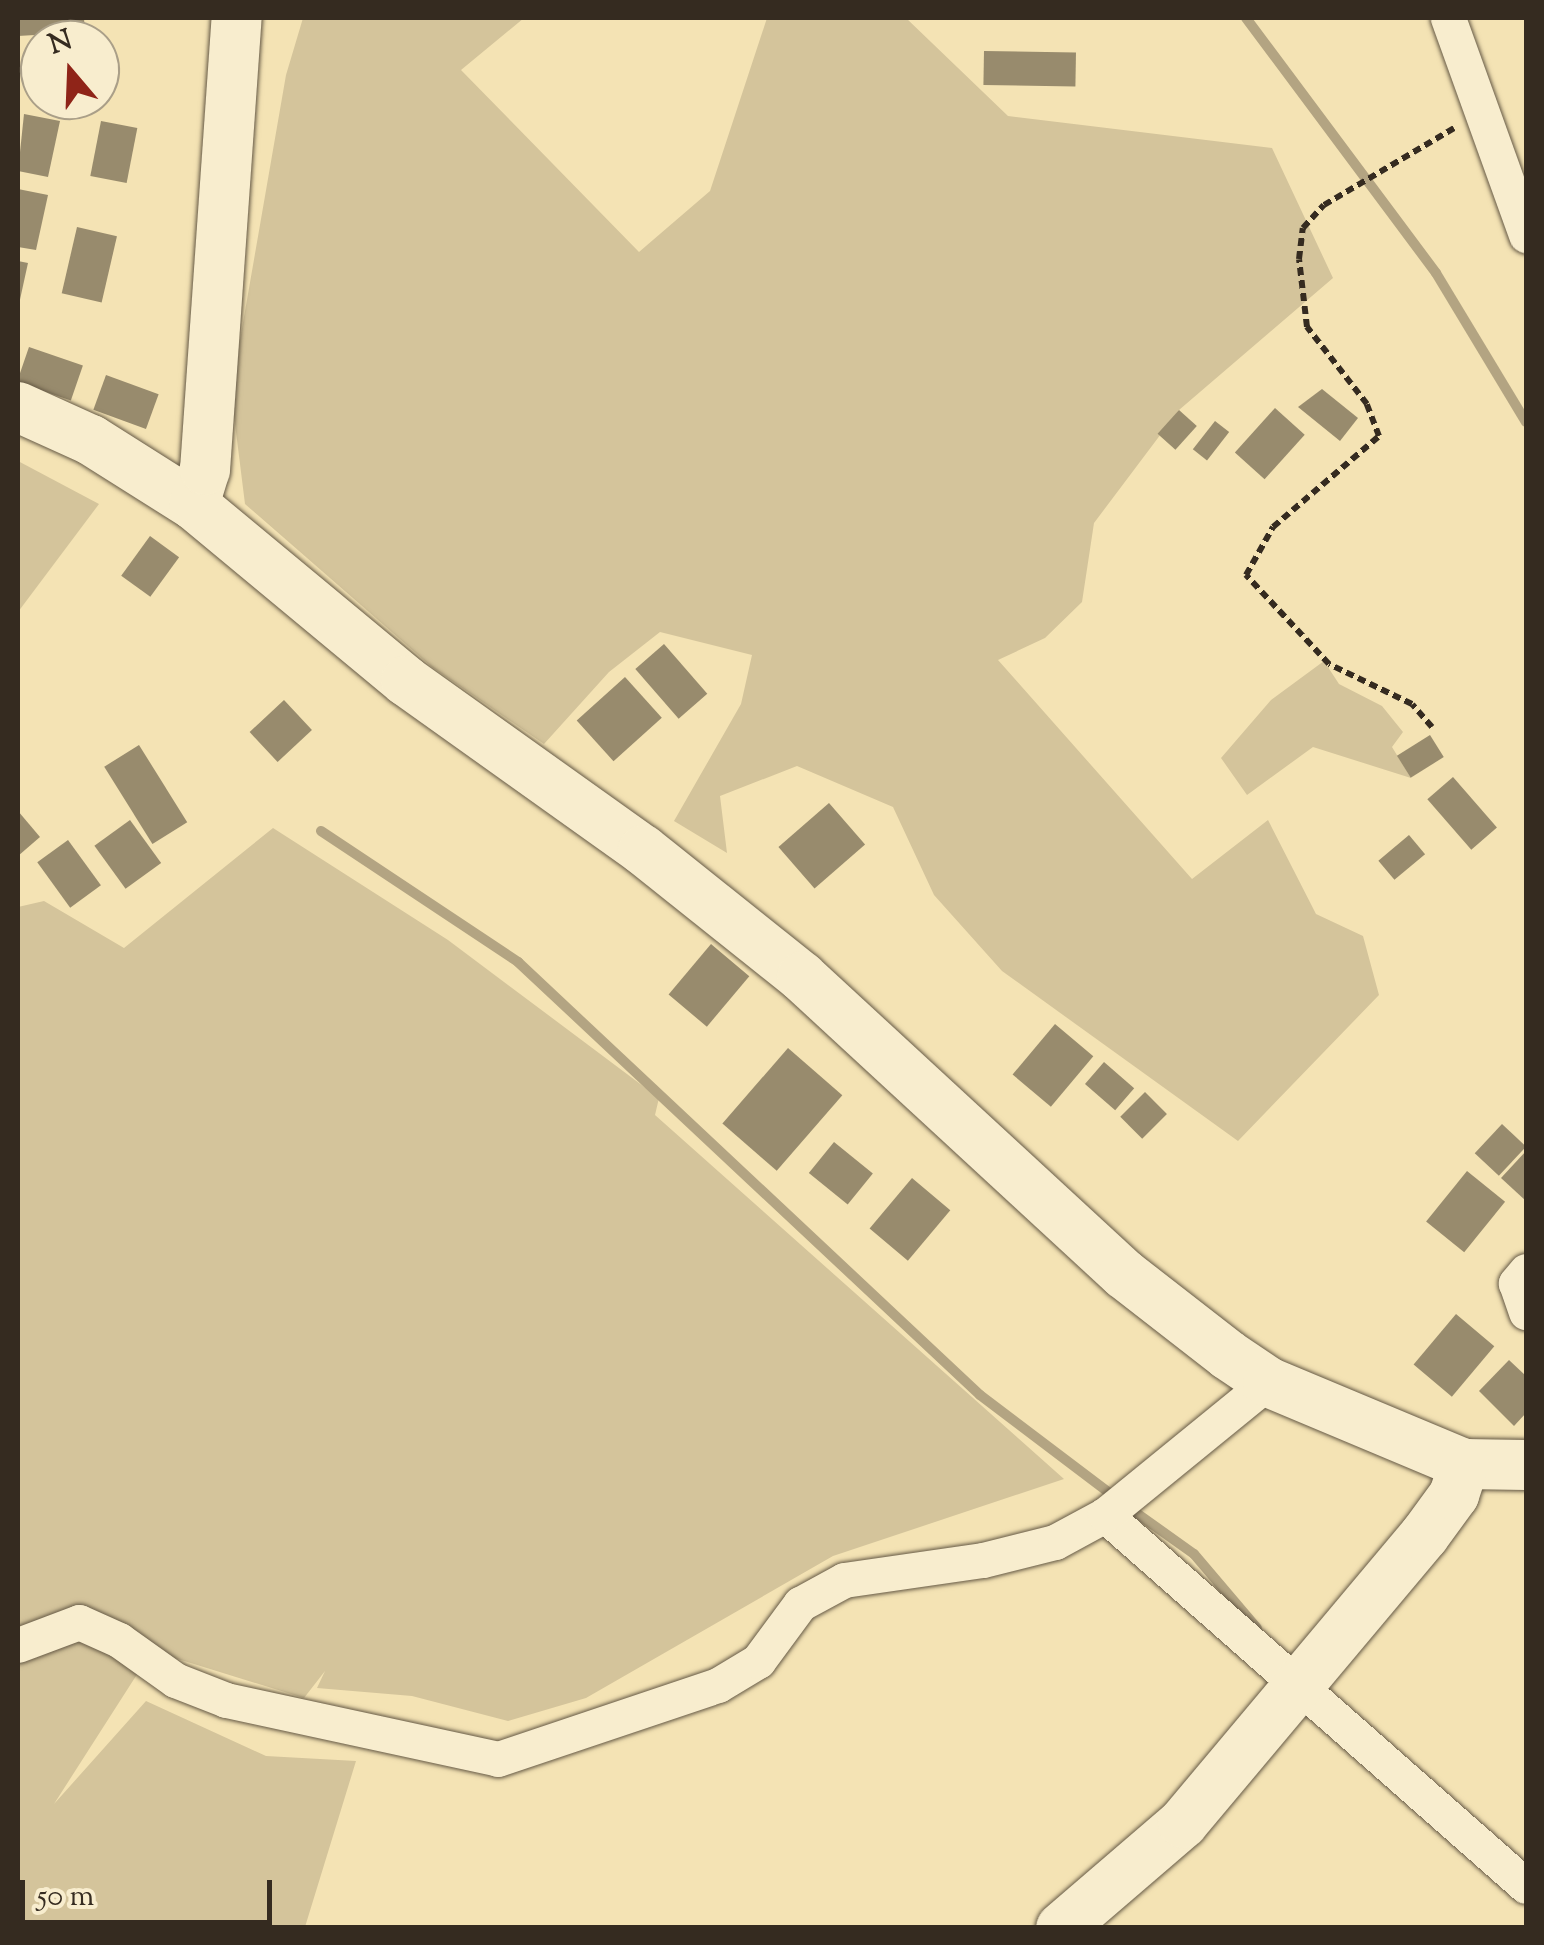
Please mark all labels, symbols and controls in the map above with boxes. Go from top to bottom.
north arrow [20,20,120,120]
text: N [44,21,78,66]
scale bar [25,1860,278,1922]
text: 50 m [37,1876,94,1919]

